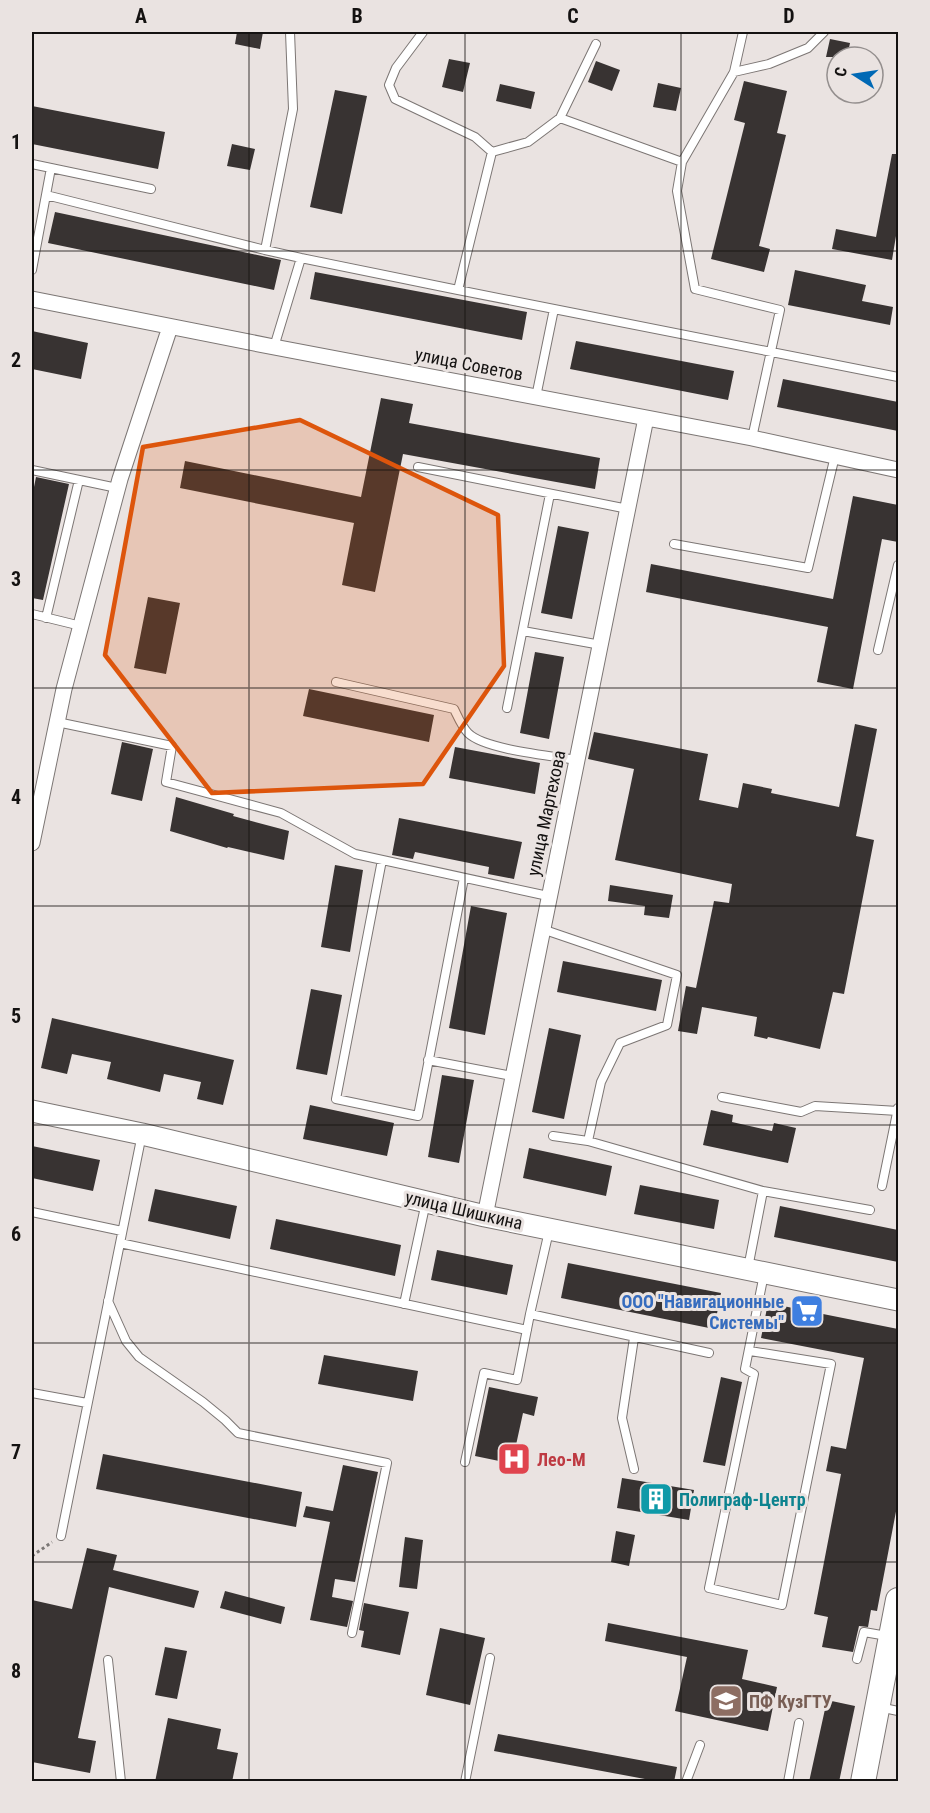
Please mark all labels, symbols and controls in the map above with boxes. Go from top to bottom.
text: A [135,4,147,28]
text: B [351,4,363,28]
text: C [567,4,579,28]
text: D [783,4,795,28]
north arrow [825,45,885,105]
text: С [831,66,851,78]
text: 1 [11,130,21,154]
street label: улица Советов [413,343,525,385]
text: 2 [11,348,21,372]
text: 3 [11,567,21,591]
street label: улица Мартехова [522,748,570,878]
text: 4 [11,785,21,809]
text: 5 [11,1004,21,1028]
street label: улица Шишкина [403,1186,525,1234]
text: 6 [11,1222,21,1246]
place label: ООО "Навигационные Системы" [621,1291,784,1333]
supermarket icon: ООО "Навигационные Системы" [789,1293,825,1329]
text: 7 [11,1440,21,1464]
hospital icon: Лео-М [496,1441,532,1477]
place label: Лео-М [537,1449,586,1470]
building icon: Полиграф-Центр [638,1481,674,1517]
place label: Полиграф-Центр [679,1489,806,1510]
text: 8 [11,1659,21,1683]
school or university icon: ПФ КузГТУ [708,1683,744,1719]
place label: ПФ КузГТУ [749,1691,832,1712]

